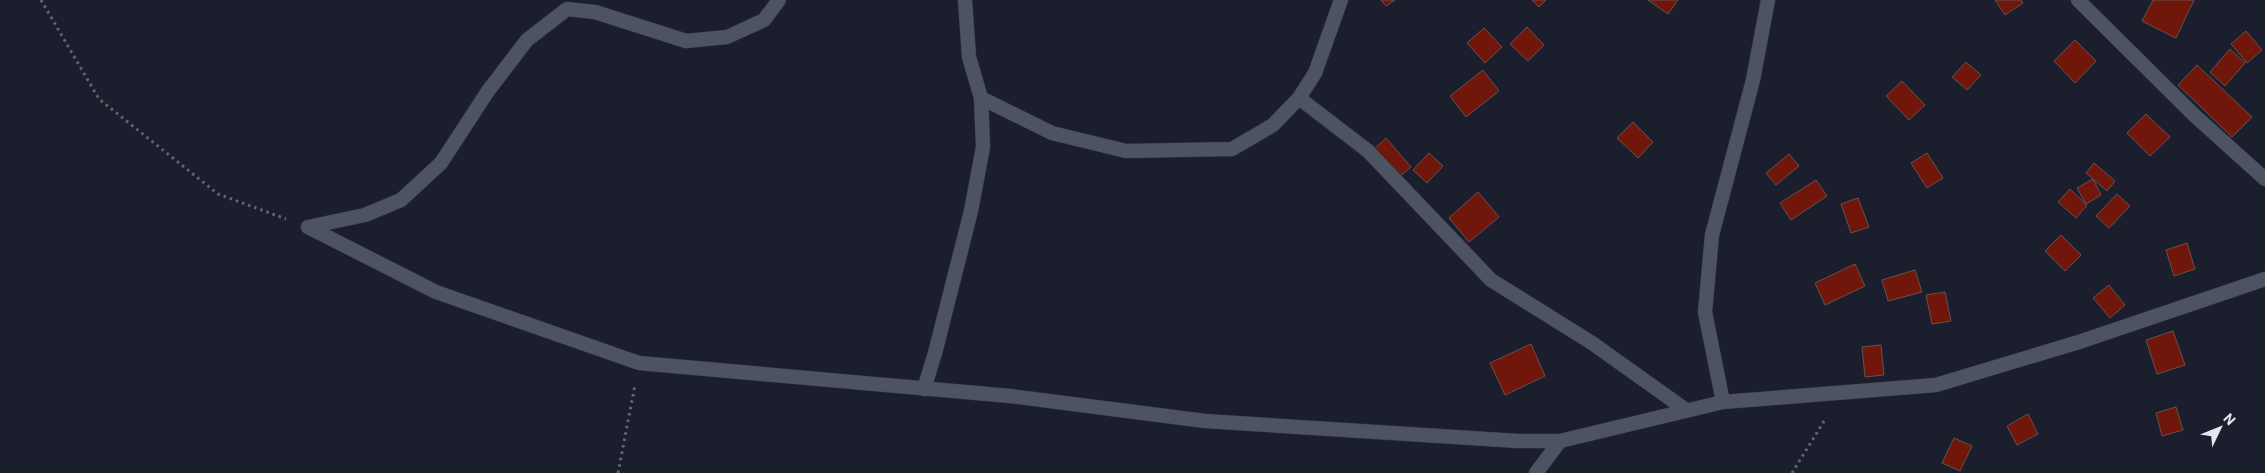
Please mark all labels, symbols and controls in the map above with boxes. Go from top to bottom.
north arrow [2195,403,2245,453]
text: N [2220,410,2239,428]

